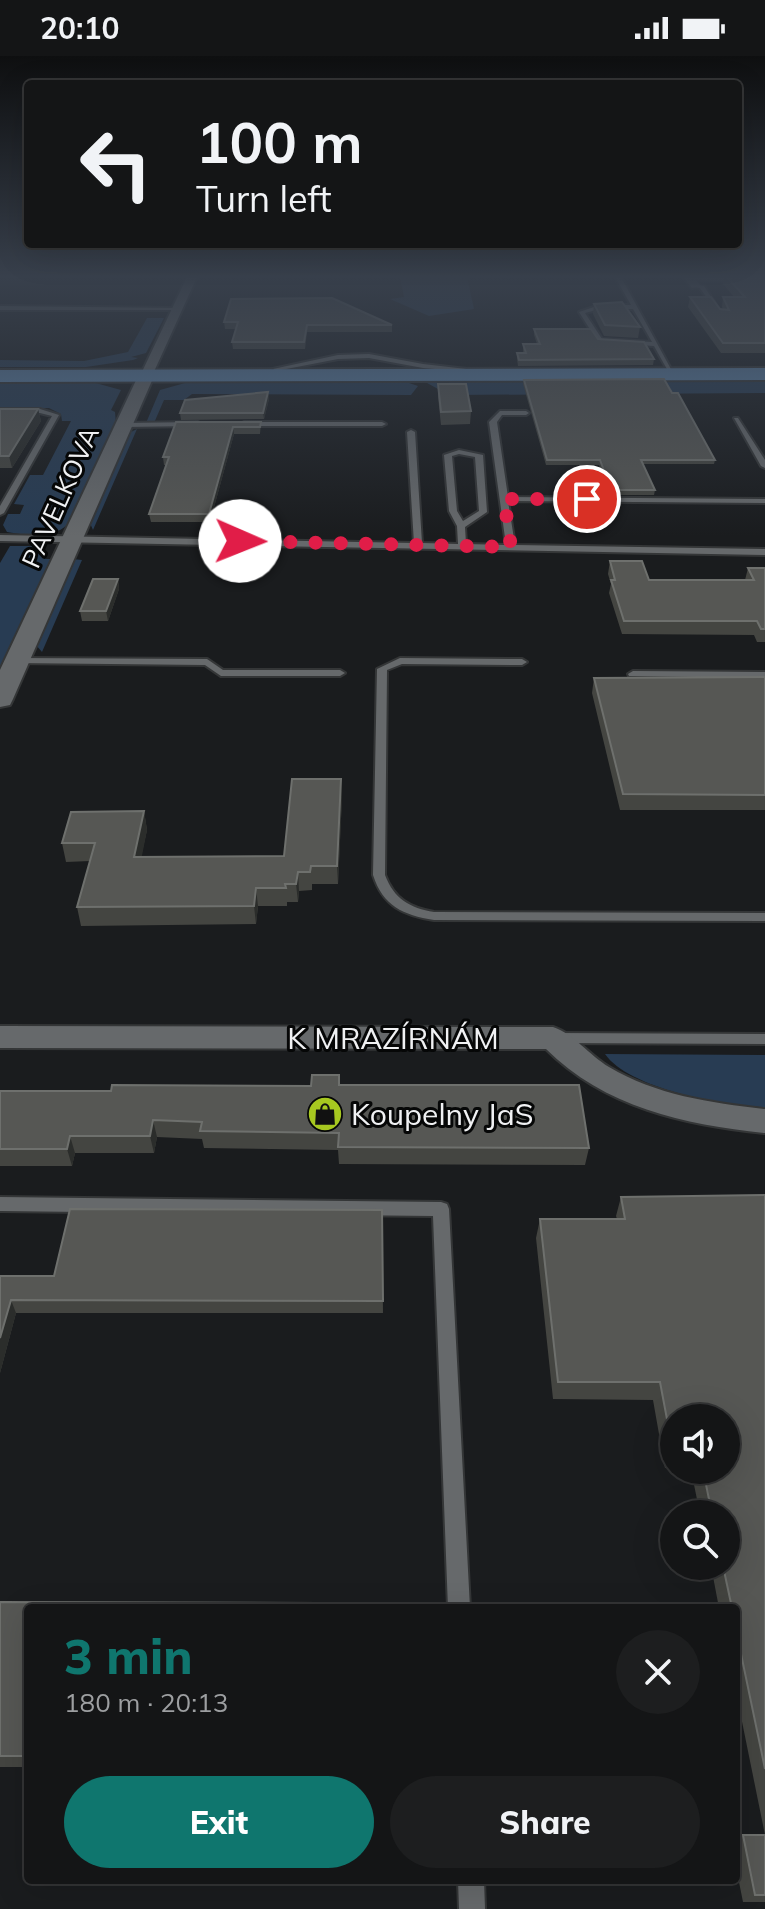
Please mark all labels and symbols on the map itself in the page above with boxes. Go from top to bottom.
street label: PAVELKOVA [14,421,106,573]
pin [553,465,621,533]
position arrow [198,499,282,583]
street label: K MRAZÍRNÁM [287,1019,499,1057]
shop icon: Koupelny JaS [306,1095,344,1133]
place label: Koupelny JaS [351,1095,533,1133]

